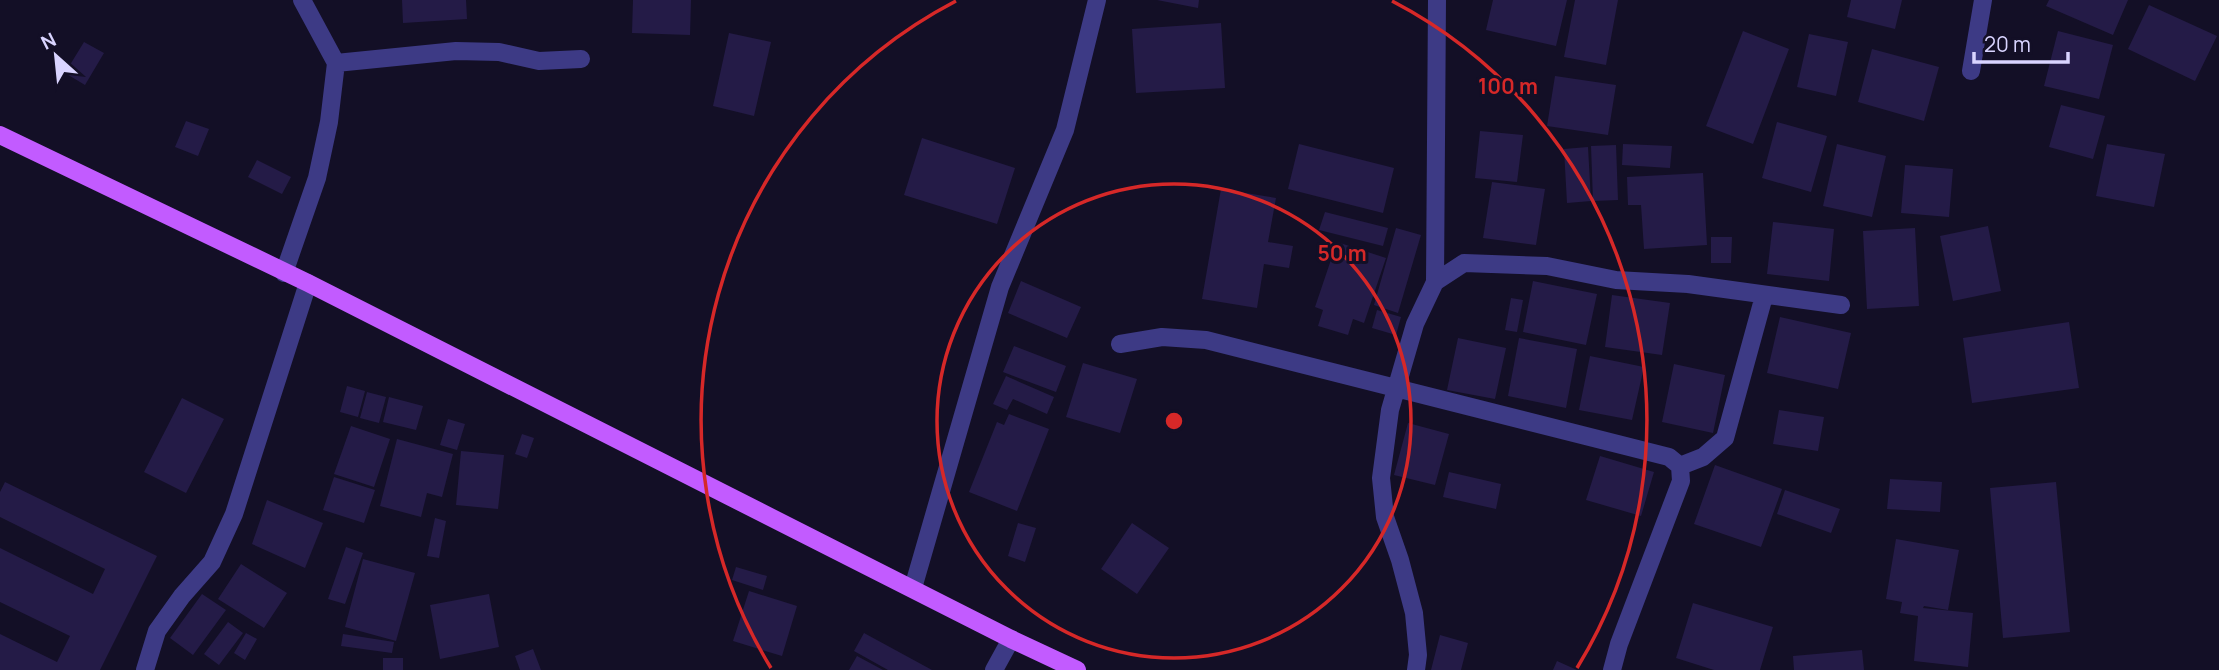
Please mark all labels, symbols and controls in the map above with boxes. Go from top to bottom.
north arrow [21,21,91,91]
scale bar [1974,21,2068,65]
text: N [36,26,60,56]
text: 20 m [1984,30,2031,58]
text: 100 m [1478,72,1538,100]
text: 50 m [1317,239,1367,267]
centre of rings [1162,409,1186,433]

